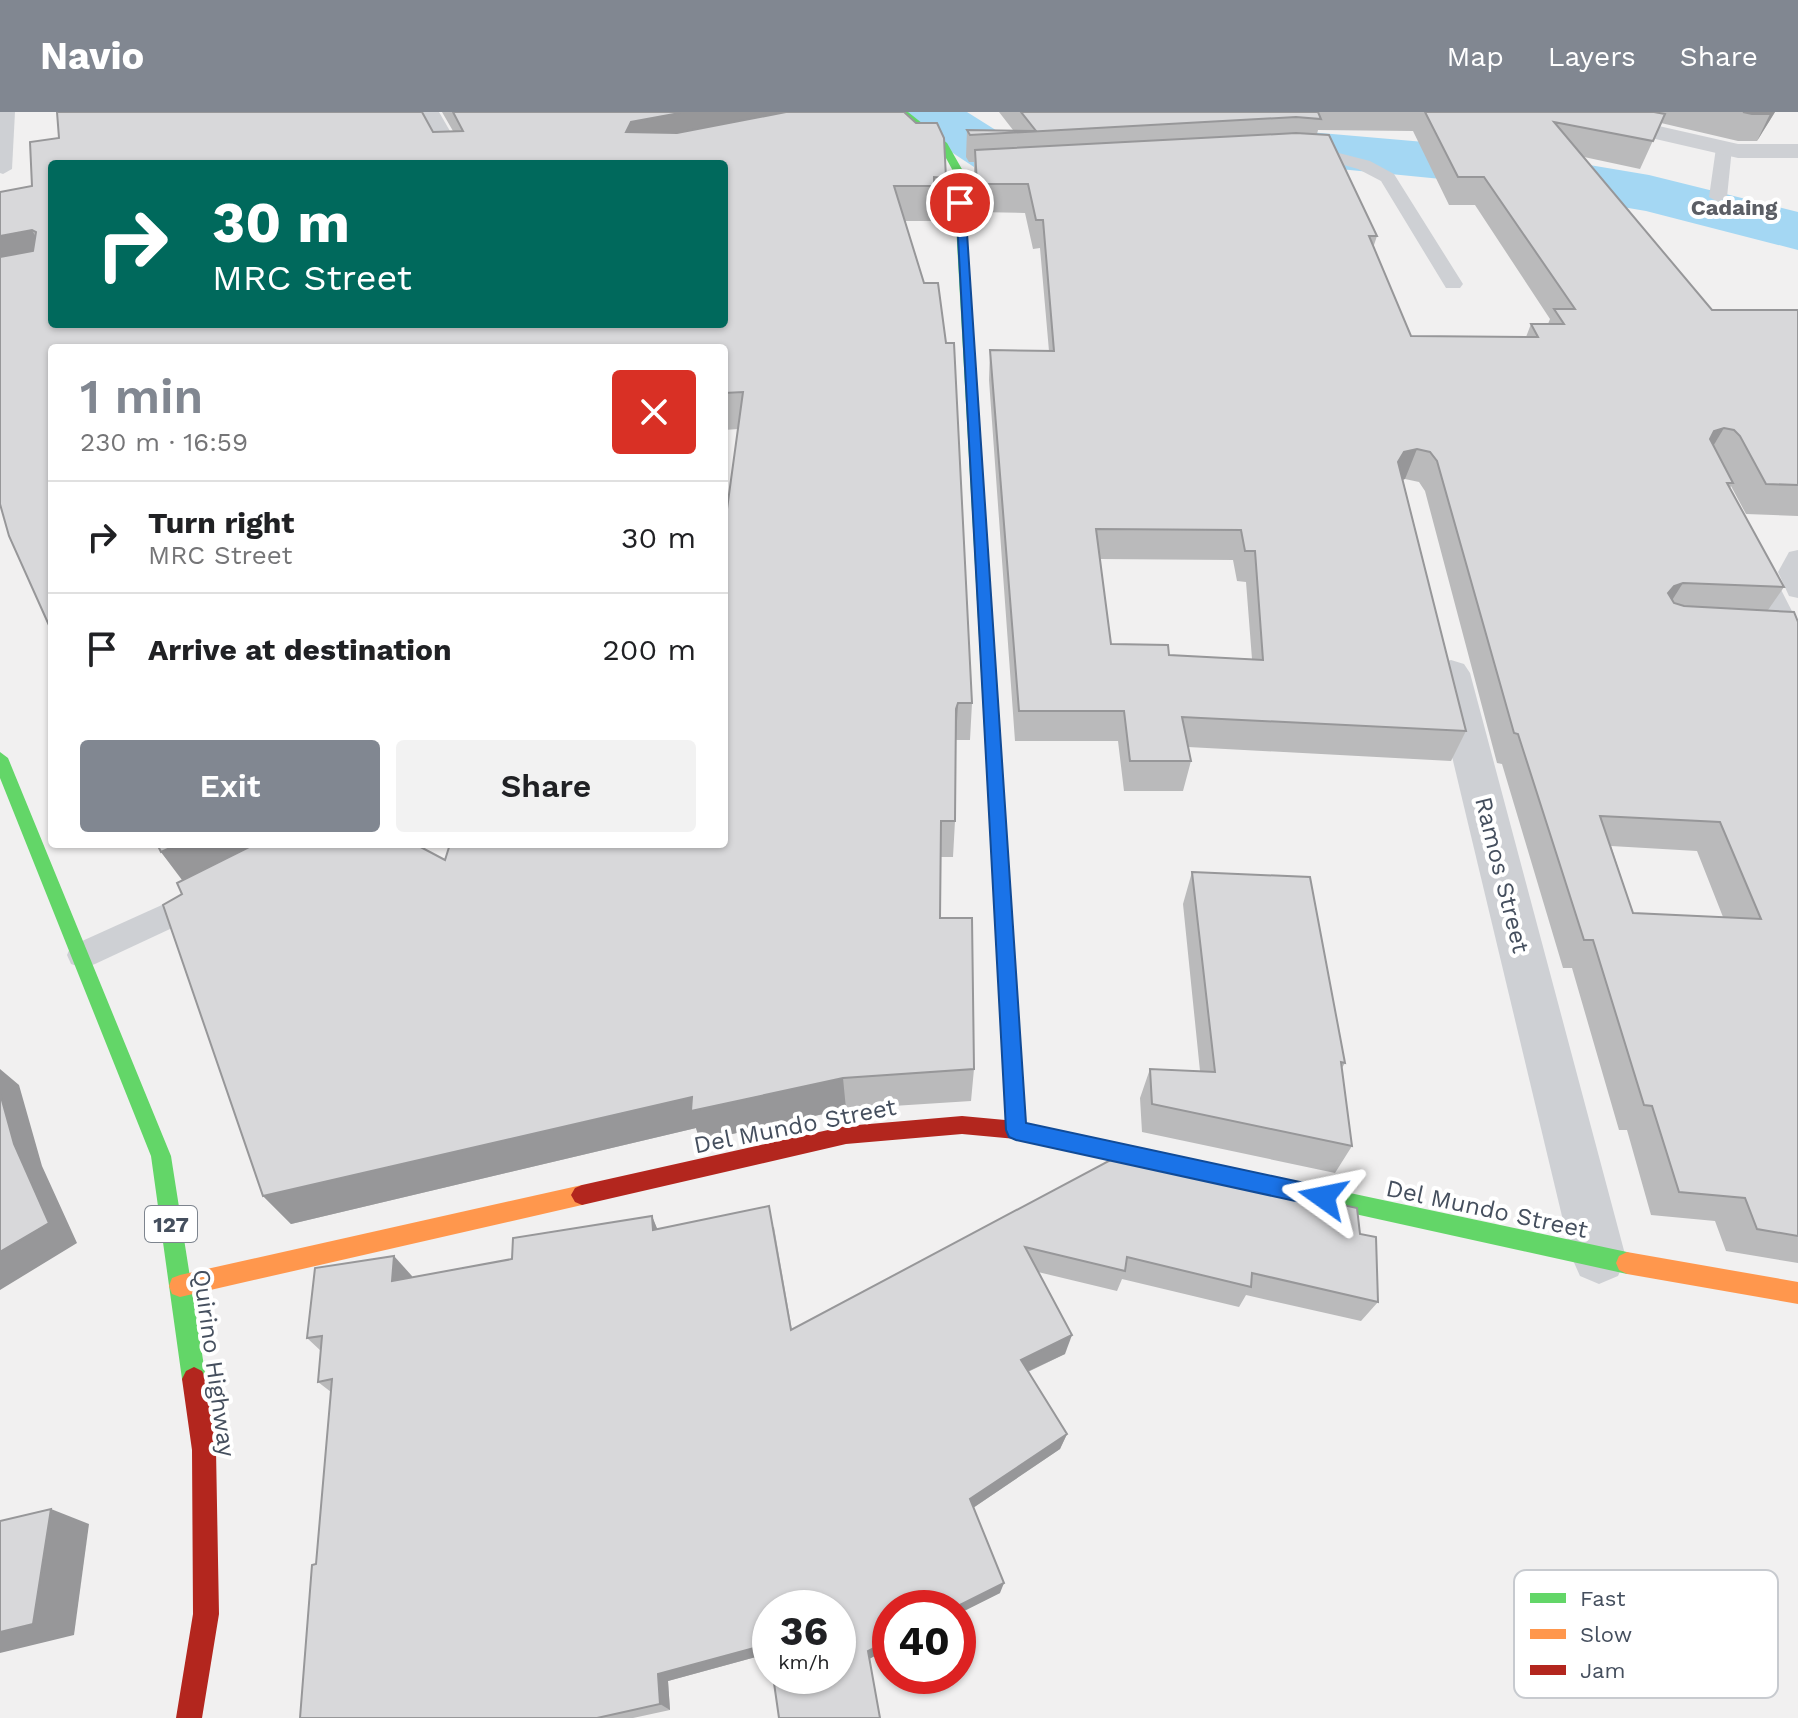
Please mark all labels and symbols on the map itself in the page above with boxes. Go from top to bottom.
pin [926,169,994,237]
district label: Cadaing [1691,195,1778,220]
street label: Ramos Street [1469,794,1535,956]
street label: Del Mundo Street [691,1093,899,1159]
position arrow [1281,1155,1365,1239]
street label: Del Mundo Street [1383,1174,1591,1244]
road number: 127 [145,1206,197,1242]
street label: Quirino Highway [187,1267,241,1459]
legend [1514,1570,1778,1698]
text: Fast [1580,1586,1626,1611]
speed limit sign: 40 [872,1590,976,1694]
text: Slow [1580,1622,1632,1647]
text: Jam [1580,1658,1625,1683]

